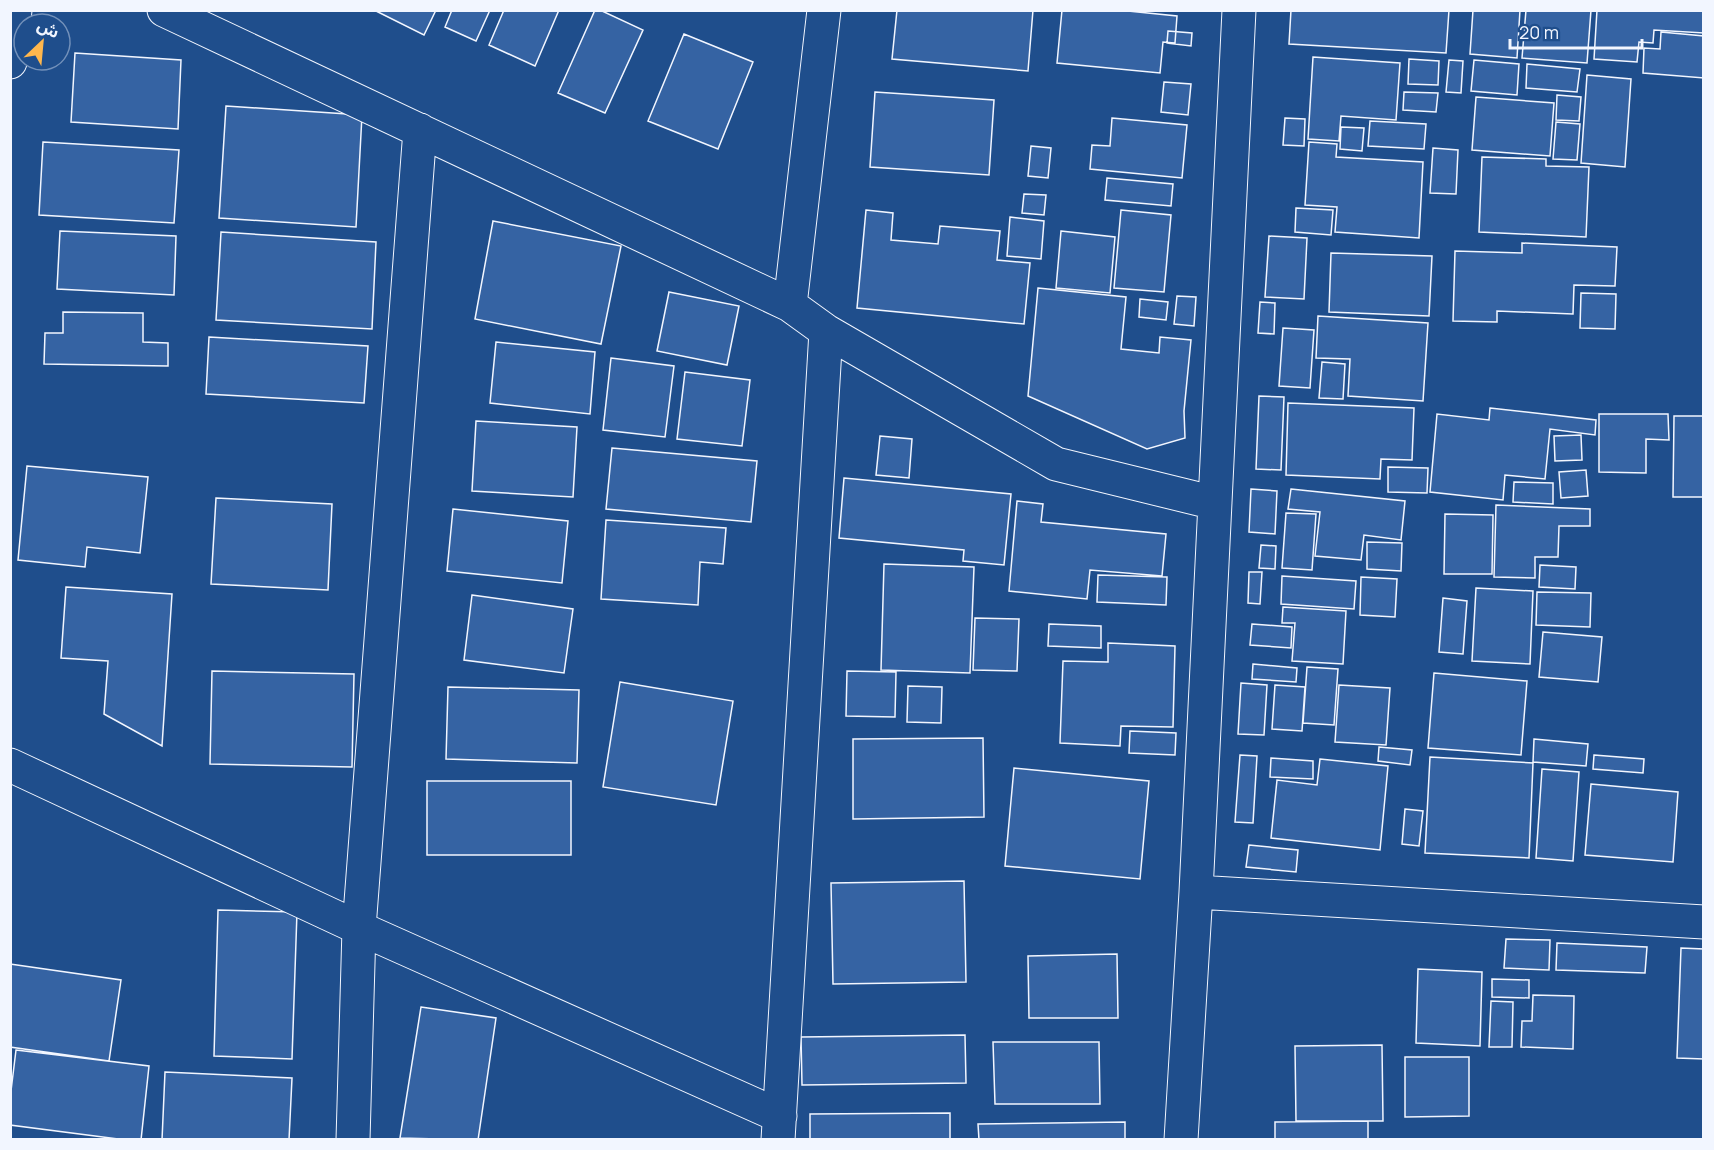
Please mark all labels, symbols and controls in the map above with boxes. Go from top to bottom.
north arrow [12,12,72,72]
scale bar [1510,12,1642,50]
text: ش [34,14,63,43]
text: 20 m [1519,20,1559,44]

